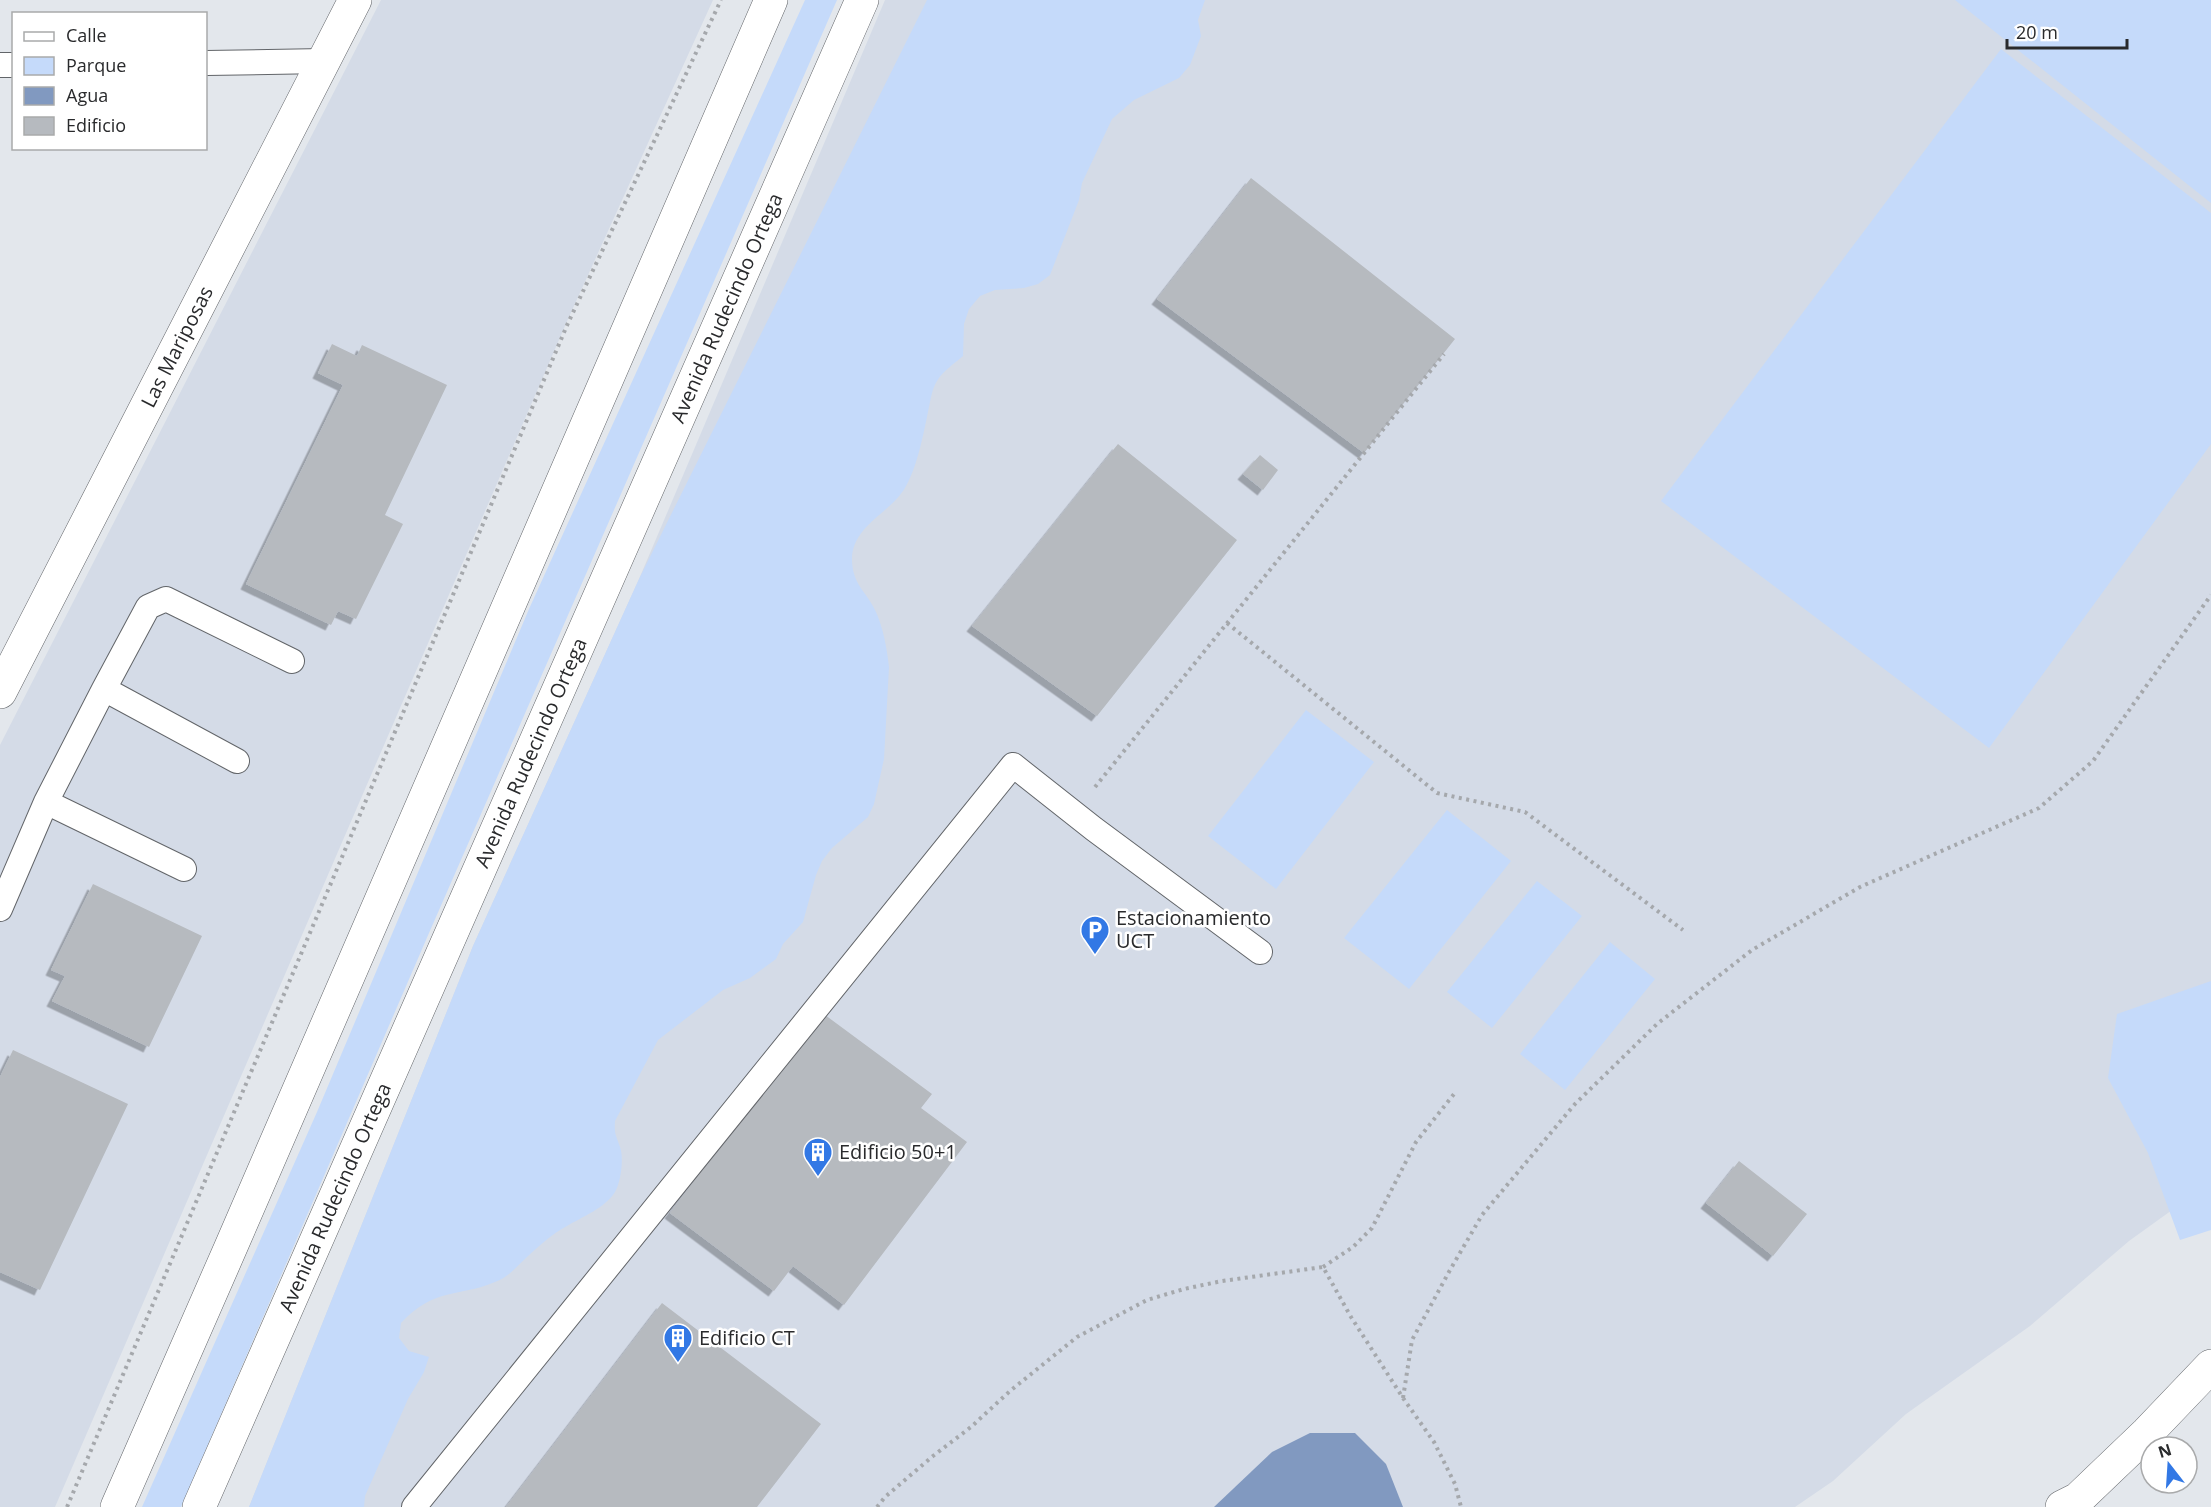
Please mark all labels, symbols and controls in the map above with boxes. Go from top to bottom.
legend [12,12,207,150]
scale bar [2007,12,2127,50]
text: 20 m [2016,20,2058,44]
text: Calle [66,23,107,47]
text: Parque [66,53,126,77]
text: Agua [66,83,108,107]
text: Edificio [66,113,126,137]
street label: Avenida Rudecindo Ortega [664,189,788,427]
street label: Las Mariposas [134,281,219,412]
street label: Avenida Rudecindo Ortega [468,633,593,872]
place label: Estacionamiento UCT [1116,904,1271,954]
parking icon: Estacionamiento UCT [1079,914,1111,956]
street label: Avenida Rudecindo Ortega [272,1078,397,1317]
building icon: Edificio 50+1 [802,1136,834,1178]
place label: Edificio 50+1 [839,1138,957,1165]
building icon: Edificio CT [662,1322,694,1364]
place label: Edificio CT [699,1324,795,1351]
north arrow [2139,1435,2199,1495]
text: N [2155,1438,2174,1463]

